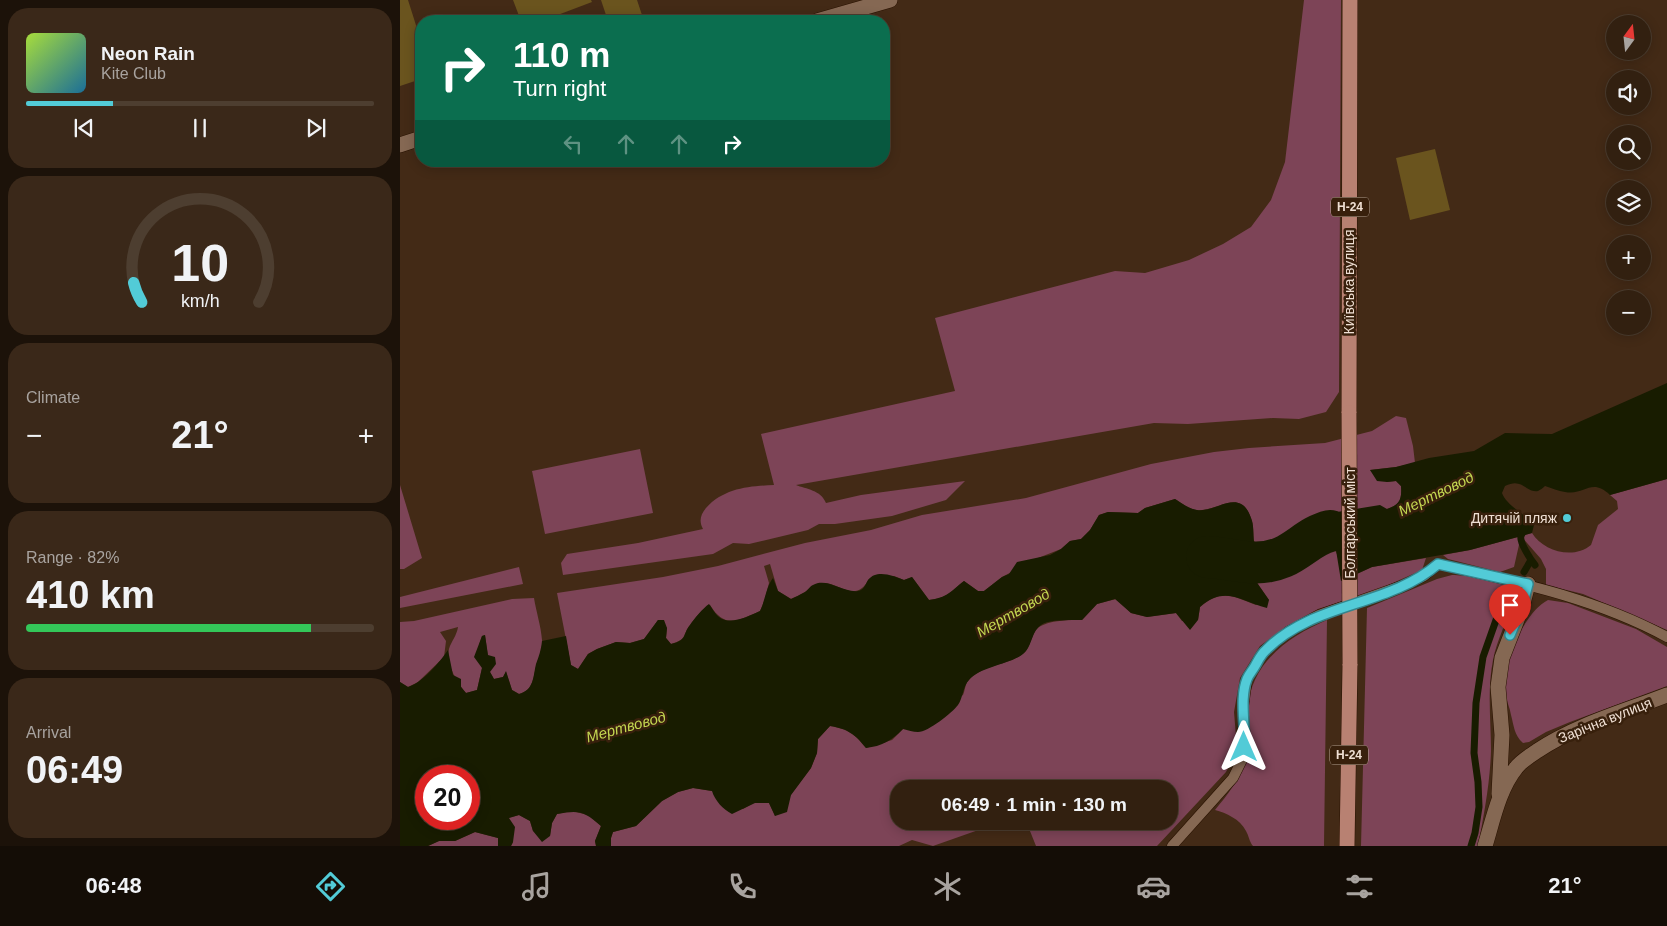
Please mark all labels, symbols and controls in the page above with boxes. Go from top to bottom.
north arrow [1606,15,1651,60]
map controls [1606,15,1651,335]
icon: right [430,35,495,100]
text: 110 m [513,35,610,74]
text: Neon Rain [101,43,195,64]
text: Kite Club [101,65,166,82]
button: sound [1606,70,1651,115]
text: Turn right [513,76,606,101]
icon: previous [70,114,98,142]
icon: pause [186,114,214,142]
icon: next [302,114,330,142]
button: search [1606,125,1651,170]
icon: left [559,130,587,158]
icon: ahead [612,130,640,158]
icon: ahead [665,130,693,158]
icon: right [718,130,746,158]
button: layers [1606,180,1651,225]
road number: Н-24 [1331,198,1369,216]
street label: Київська вулиця [1341,230,1357,334]
text: 10 [171,234,229,292]
button: + [1606,235,1651,280]
button: − [1606,290,1651,335]
text: km/h [181,291,219,311]
text: Climate [26,389,80,406]
text: 21° [171,414,229,456]
text: − [26,420,42,451]
text: + [358,420,374,451]
street label: Болгарський міст [1342,467,1358,579]
water label: Мертвовод [1395,468,1476,519]
place label: Дитячій пляж [1471,510,1558,526]
marker: Дитячій пляж [1561,512,1573,524]
text: Range · 82% [26,549,119,566]
text: 410 km [26,574,155,616]
pin [1489,584,1531,635]
water label: Мертвовод [973,585,1052,640]
icon: arrive [1496,591,1524,619]
street label: Зарічна вулиця [1556,694,1654,746]
water label: Мертвовод [584,708,668,745]
position arrow [1217,720,1269,772]
text: Arrival [26,724,71,741]
road number: Н-24 [1330,746,1368,764]
text: 06:49 [26,749,123,791]
speed limit sign: 20 [415,765,480,830]
text: 06:49 · 1 min · 130 m [941,794,1127,815]
icon: directions [313,869,348,904]
icon: music [519,869,554,904]
icon: phone [725,869,760,904]
icon: climate [930,869,965,904]
icon: car [1136,869,1171,904]
icon: filters [1342,869,1377,904]
text: 06:48 [85,873,142,898]
text: 21° [1548,873,1581,898]

